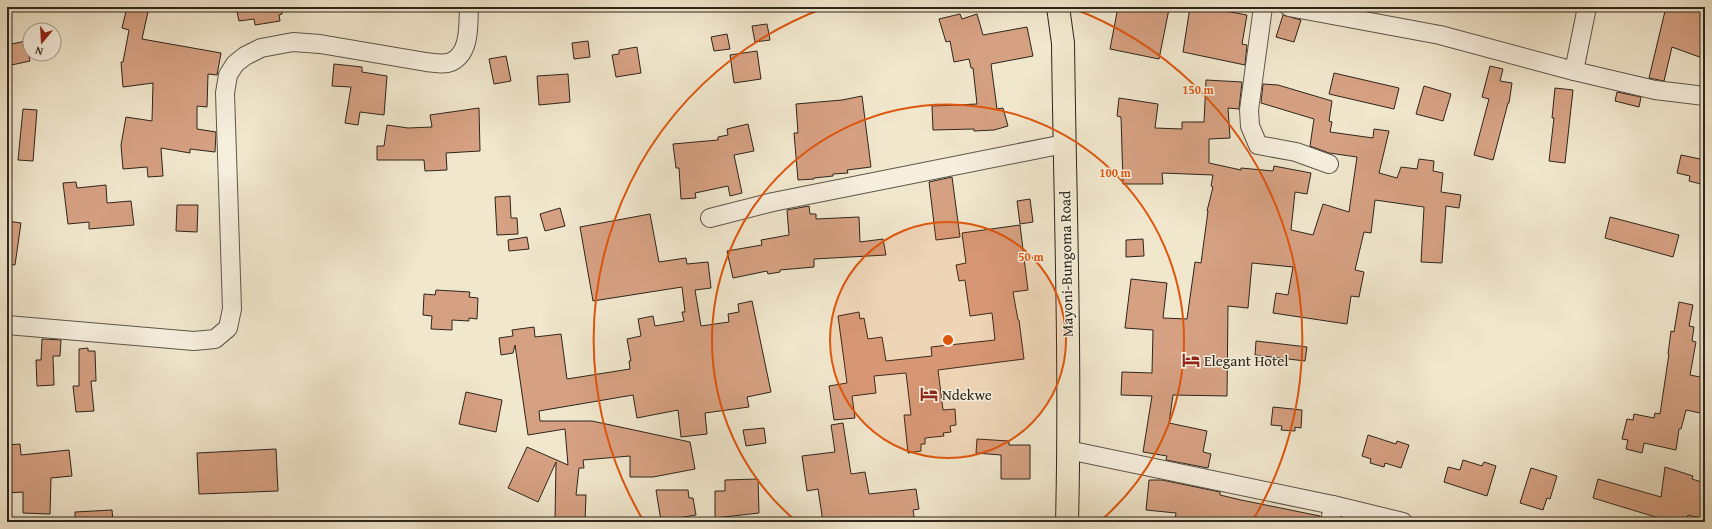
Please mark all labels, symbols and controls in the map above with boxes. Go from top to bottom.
north arrow [22,22,62,62]
text: N [32,43,45,60]
text: 150 m [1182,81,1215,98]
text: 100 m [1099,164,1132,181]
street label: Mayoni-Bungoma Road [1054,191,1078,337]
text: 50 m [1018,248,1044,265]
centre of rings [941,333,955,347]
hotel icon: Elegant Hotel [1181,350,1201,370]
place label: Elegant Hotel [1204,350,1289,371]
hotel icon: Ndekwe [919,384,939,404]
place label: Ndekwe [942,384,992,405]

